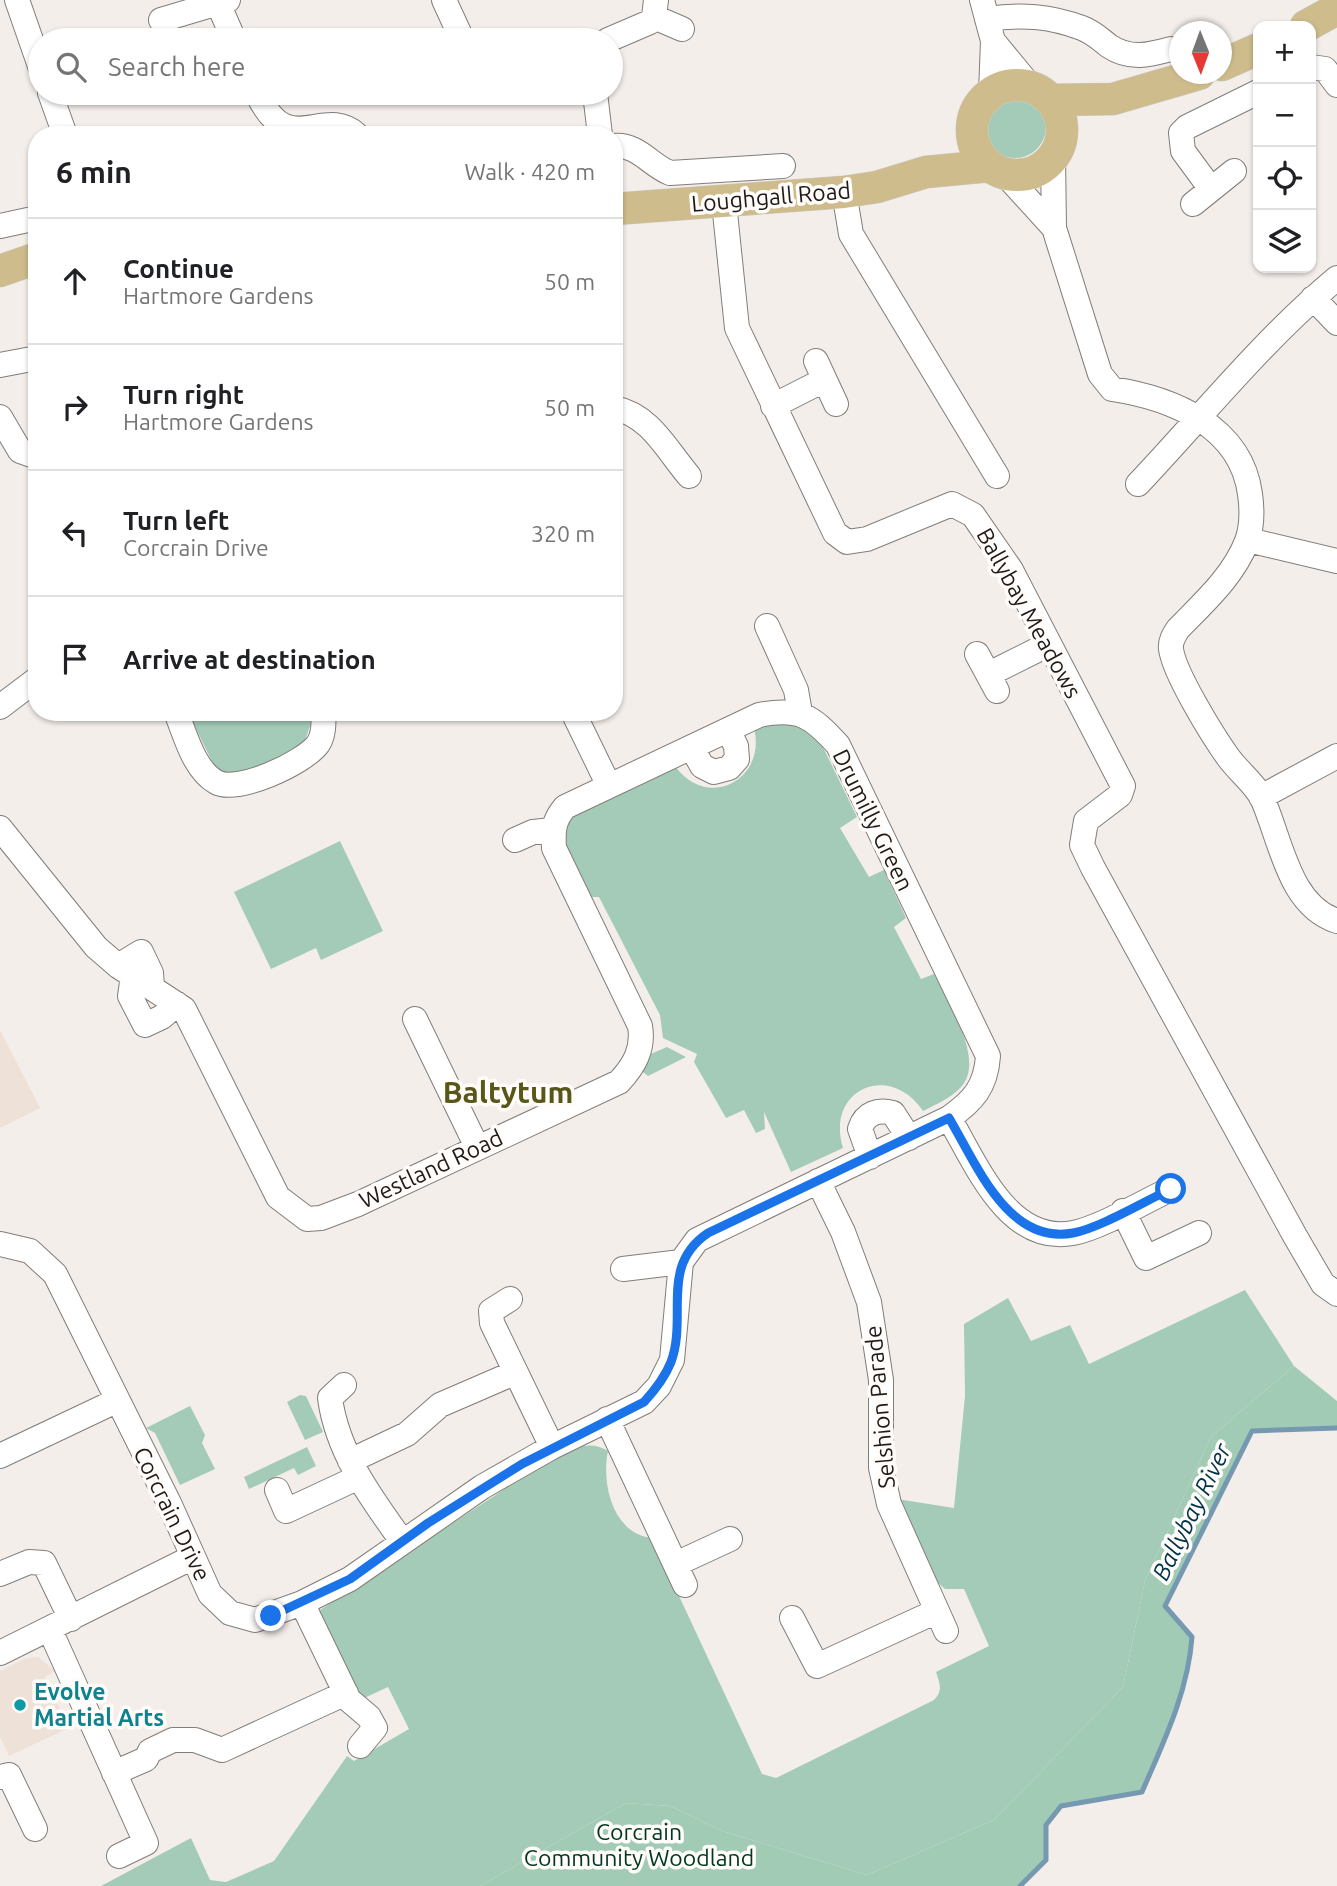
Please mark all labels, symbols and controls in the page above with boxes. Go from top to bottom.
north arrow [1169,21,1232,84]
map controls [1253,21,1316,273]
button: + [1253,21,1316,84]
search box [28,28,623,105]
icon: search [52,48,90,86]
text: Search here [108,52,245,81]
button: − [1253,84,1316,147]
button: locate [1253,147,1316,210]
text: 6 min [56,155,132,189]
text: Walk · 420 m [464,159,595,184]
street label: Loughgall Road [690,177,852,216]
button: layers [1253,210,1316,273]
text: Continue [123,254,234,283]
icon: ahead [56,262,94,300]
text: 50 m [544,269,595,294]
text: Hartmore Gardens [123,283,314,308]
text: Turn right [123,380,244,409]
icon: right [56,388,94,426]
text: 50 m [544,395,595,420]
text: Hartmore Gardens [123,409,314,434]
text: Turn left [123,506,229,535]
icon: left [56,514,94,552]
text: 320 m [531,521,595,546]
street label: Ballybay Meadows [972,523,1087,702]
text: Corcrain Drive [123,535,269,560]
icon: arrive [56,640,94,678]
text: Arrive at destination [123,645,376,674]
street label: Drumilly Green [828,745,919,895]
district label: Baltytum [443,1075,573,1109]
street label: Westland Road [355,1124,507,1213]
route start [1155,1173,1186,1204]
street label: Selshion Parade [860,1325,899,1490]
water label: Ballybay River [1147,1438,1237,1584]
street label: Corcrain Drive [129,1443,216,1585]
route end [255,1600,286,1631]
place label: Evolve Martial Arts [34,1679,164,1730]
marker: Evolve Martial Arts [12,1697,28,1713]
park label: Corcrain Community Woodland [524,1819,754,1870]

